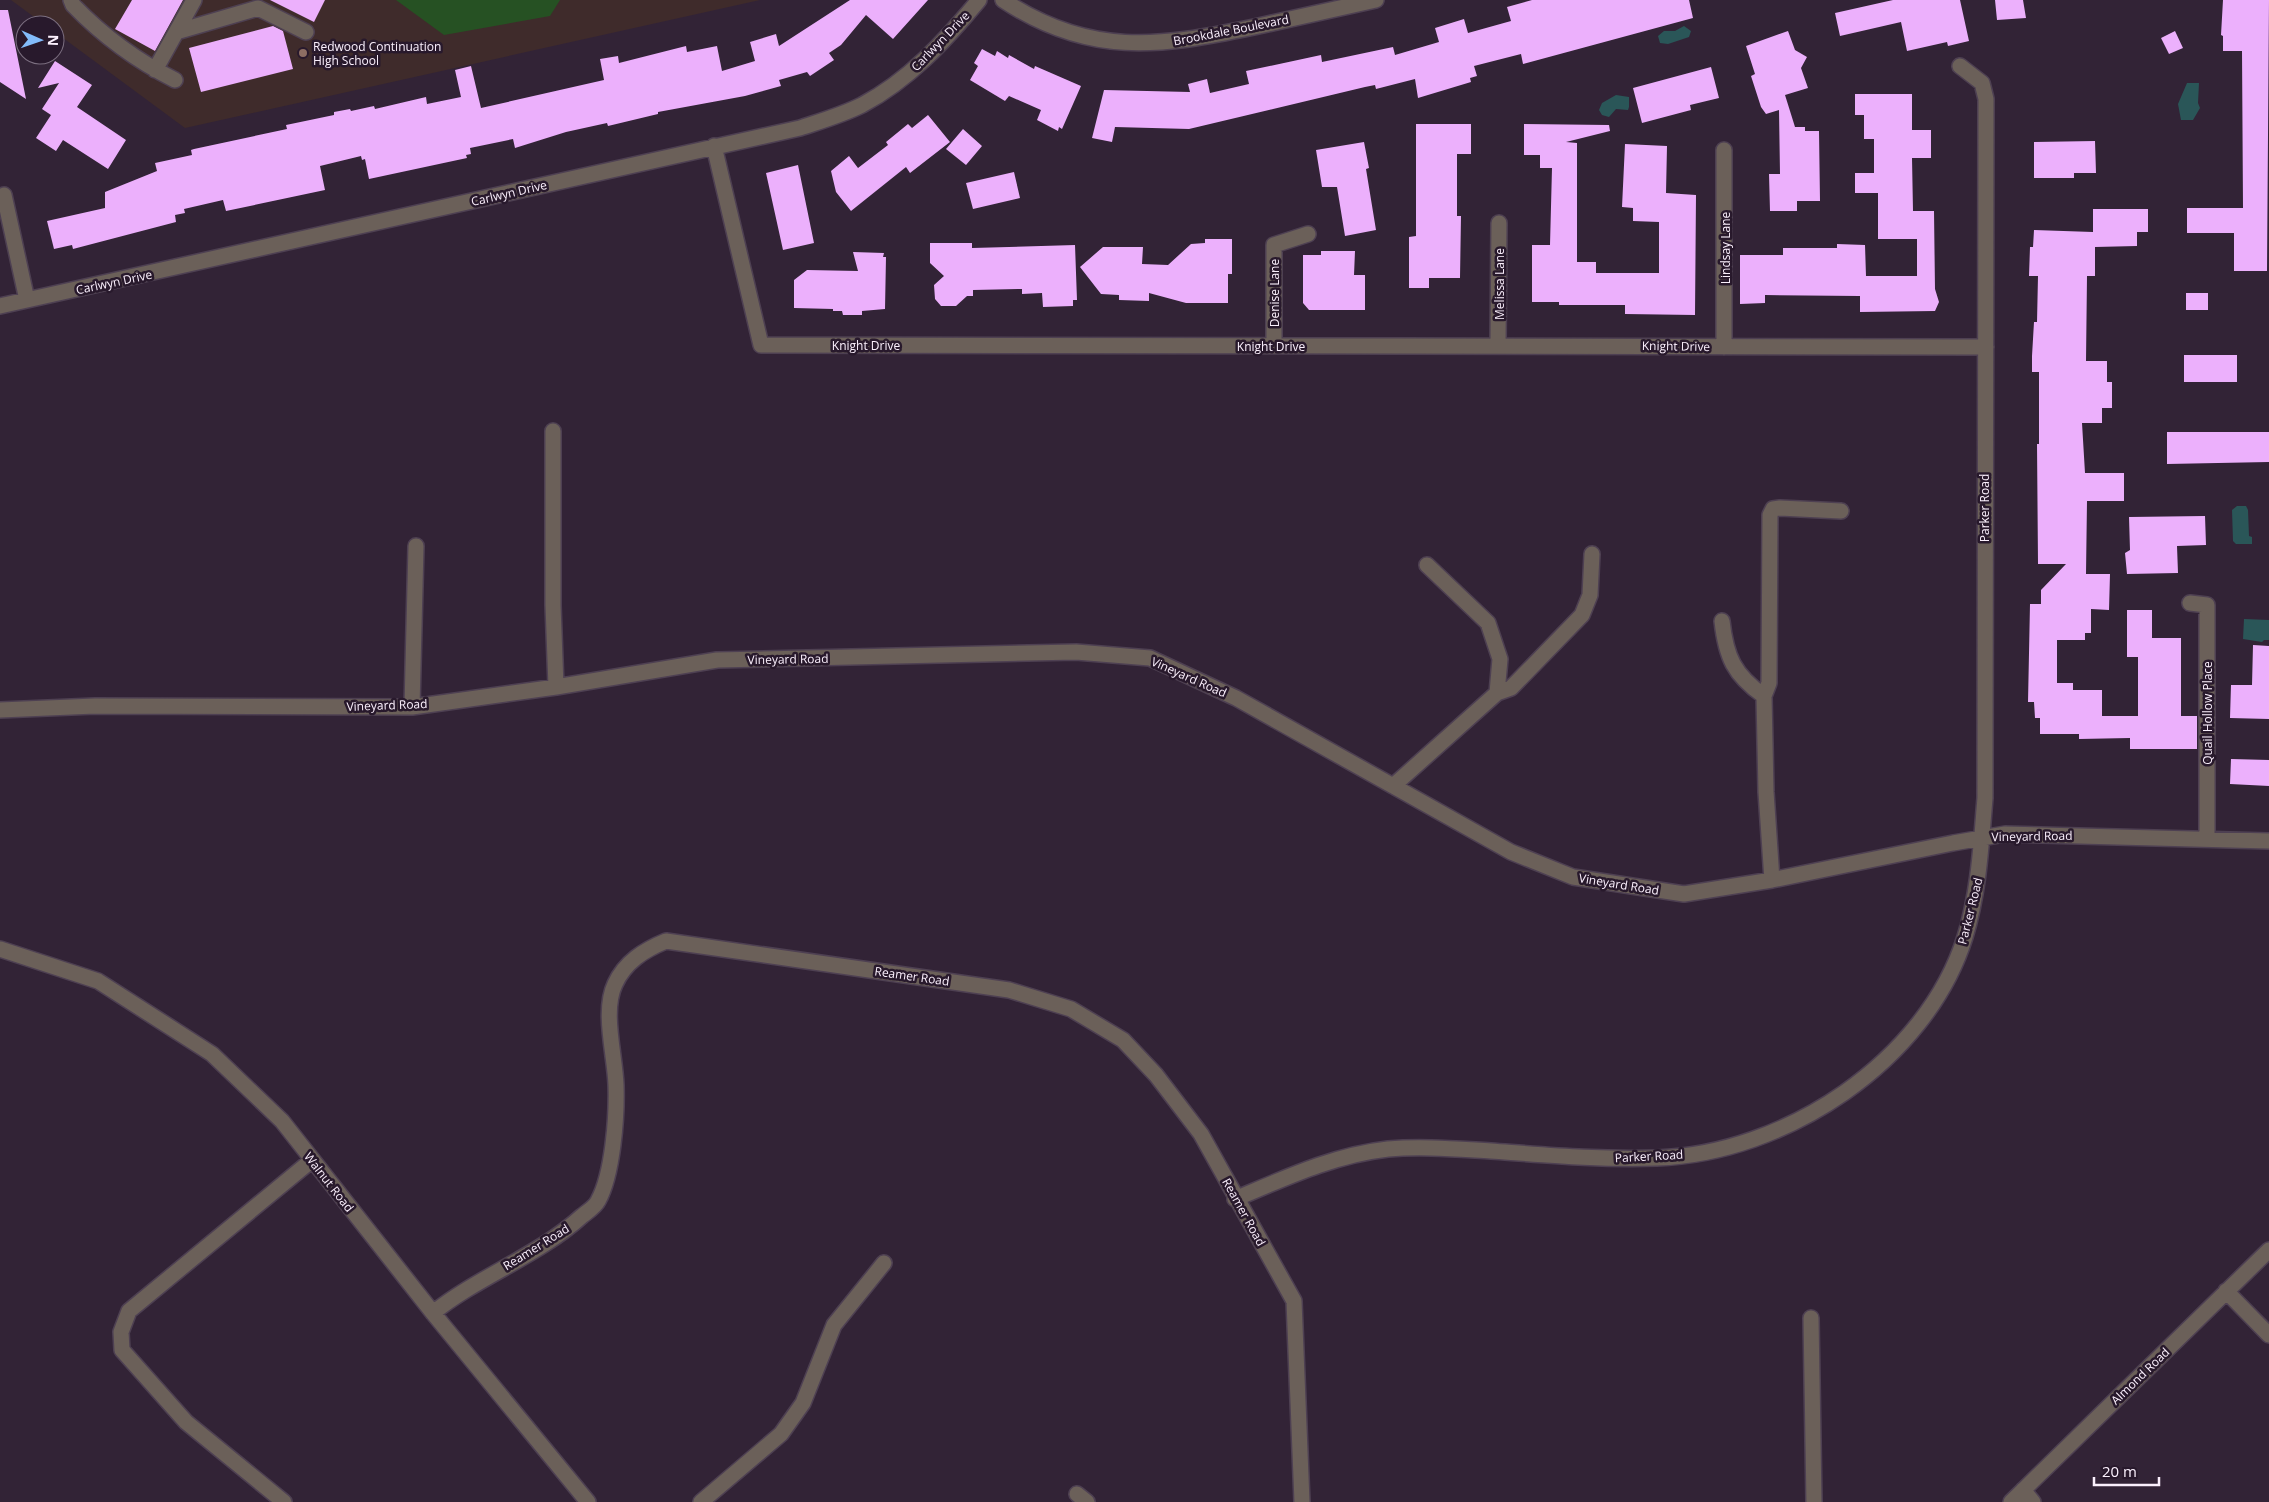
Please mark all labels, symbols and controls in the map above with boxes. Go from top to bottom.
street label: Carlwyn Drive [907,7,973,75]
street label: Brookdale Boulevard [1172,10,1290,50]
north arrow [15,15,65,65]
text: N [44,34,63,46]
place label: Redwood Continuation High School [313,38,441,69]
marker: Redwood Continuation High School [297,47,309,59]
street label: Carlwyn Drive [469,176,549,210]
street label: Lindsay Lane [1717,211,1734,284]
street label: Melissa Lane [1491,248,1508,320]
street label: Denise Lane [1266,259,1283,327]
street label: Carlwyn Drive [74,266,154,298]
street label: Knight Drive [832,337,900,354]
street label: Knight Drive [1642,337,1711,355]
street label: Knight Drive [1237,338,1305,355]
street label: Parker Road [1976,474,1993,542]
street label: Vineyard Road [747,650,829,668]
street label: Vineyard Road [1149,653,1229,701]
street label: Quail Hollow Place [2199,661,2216,765]
street label: Vineyard Road [346,695,428,715]
street label: Vineyard Road [1991,827,2073,845]
street label: Vineyard Road [1578,869,1660,899]
street label: Parker Road [1953,876,1987,946]
street label: Reamer Road [874,962,950,990]
street label: Parker Road [1614,1146,1684,1166]
street label: Walnut Road [300,1149,358,1215]
street label: Reamer Road [1218,1175,1270,1249]
street label: Reamer Road [500,1220,572,1274]
street label: Almond Road [2107,1344,2173,1408]
scale bar [2094,1454,2159,1486]
text: 20 m [2102,1461,2137,1481]

